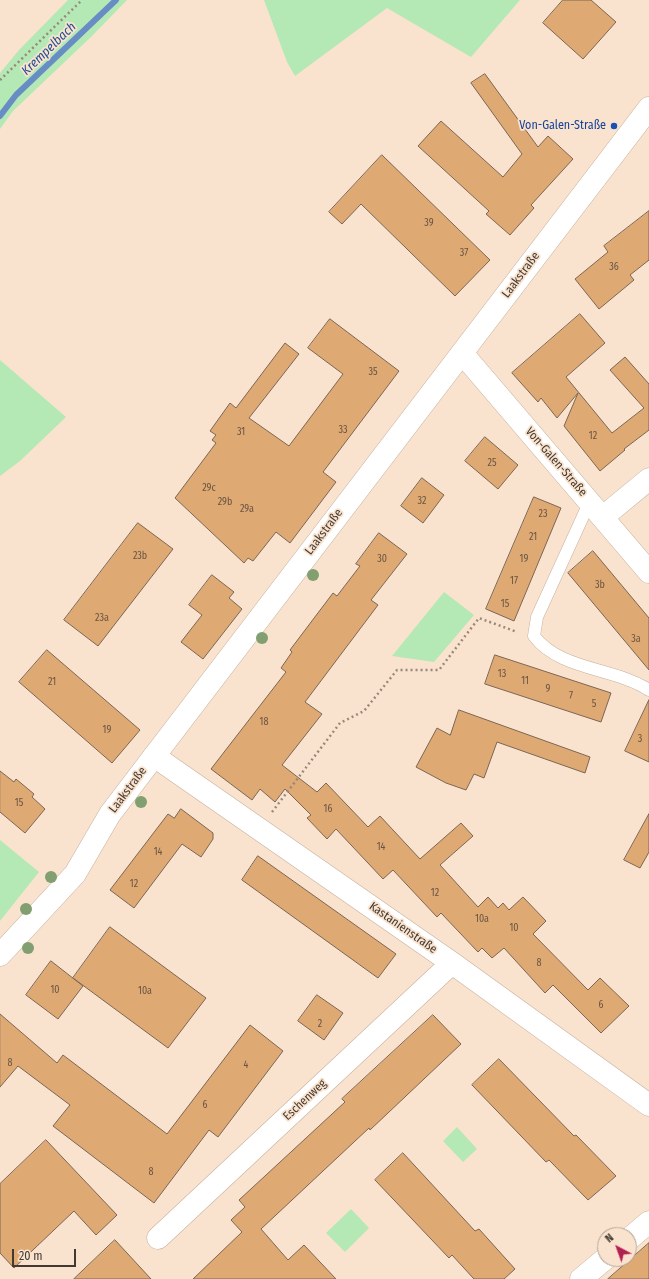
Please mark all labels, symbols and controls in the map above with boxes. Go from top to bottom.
water label: Krempelbach [19,19,79,79]
place label: Von-Galen-Straße [519,119,606,133]
marker: Von-Galen-Straße [609,121,619,131]
house number: 39 [424,217,434,229]
house number: 37 [460,247,468,259]
street label: Laakstraße [499,249,543,301]
house number: 36 [609,261,619,273]
house number: 35 [368,366,378,378]
house number: 33 [338,424,348,436]
street label: Von-Galen-Straße [522,425,590,499]
house number: 31 [237,426,245,438]
house number: 12 [589,430,597,442]
house number: 25 [488,457,496,469]
house number: 29c [202,482,216,494]
house number: 32 [418,495,426,507]
house number: 29b [218,496,232,508]
house number: 29a [240,503,254,515]
street label: Laakstraße [302,506,346,558]
house number: 23 [539,508,547,520]
house number: 21 [529,531,537,543]
house number: 23b [133,550,147,562]
house number: 30 [377,553,387,565]
house number: 19 [520,553,528,565]
house number: 17 [510,575,518,587]
house number: 3b [595,579,605,591]
house number: 15 [501,598,509,610]
house number: 23a [95,612,109,624]
house number: 3a [631,633,641,645]
house number: 13 [498,668,506,680]
house number: 11 [521,675,529,687]
house number: 21 [48,676,56,688]
house number: 9 [546,683,550,695]
house number: 7 [569,690,573,702]
house number: 5 [592,698,596,710]
house number: 18 [260,716,268,728]
house number: 19 [103,724,111,736]
house number: 3 [638,733,642,745]
street label: Laakstraße [106,764,150,816]
house number: 15 [15,797,23,809]
house number: 16 [324,803,332,815]
house number: 14 [377,841,385,853]
house number: 14 [154,846,162,858]
house number: 12 [130,878,138,890]
house number: 12 [431,887,439,899]
street label: Kastanienstraße [366,899,440,957]
house number: 10a [475,913,489,925]
house number: 10 [509,922,519,934]
house number: 8 [537,957,541,969]
house number: 10 [50,984,60,996]
house number: 10a [138,985,152,997]
house number: 6 [599,999,603,1011]
house number: 2 [318,1018,322,1030]
house number: 8 [8,1057,12,1069]
house number: 4 [244,1059,248,1071]
street label: Eschenweg [280,1076,330,1124]
house number: 6 [203,1099,207,1111]
house number: 8 [149,1166,153,1178]
north arrow [597,1227,637,1267]
text: N [603,1231,616,1245]
scale bar [14,1241,78,1267]
text: 20 m [19,1249,43,1263]

